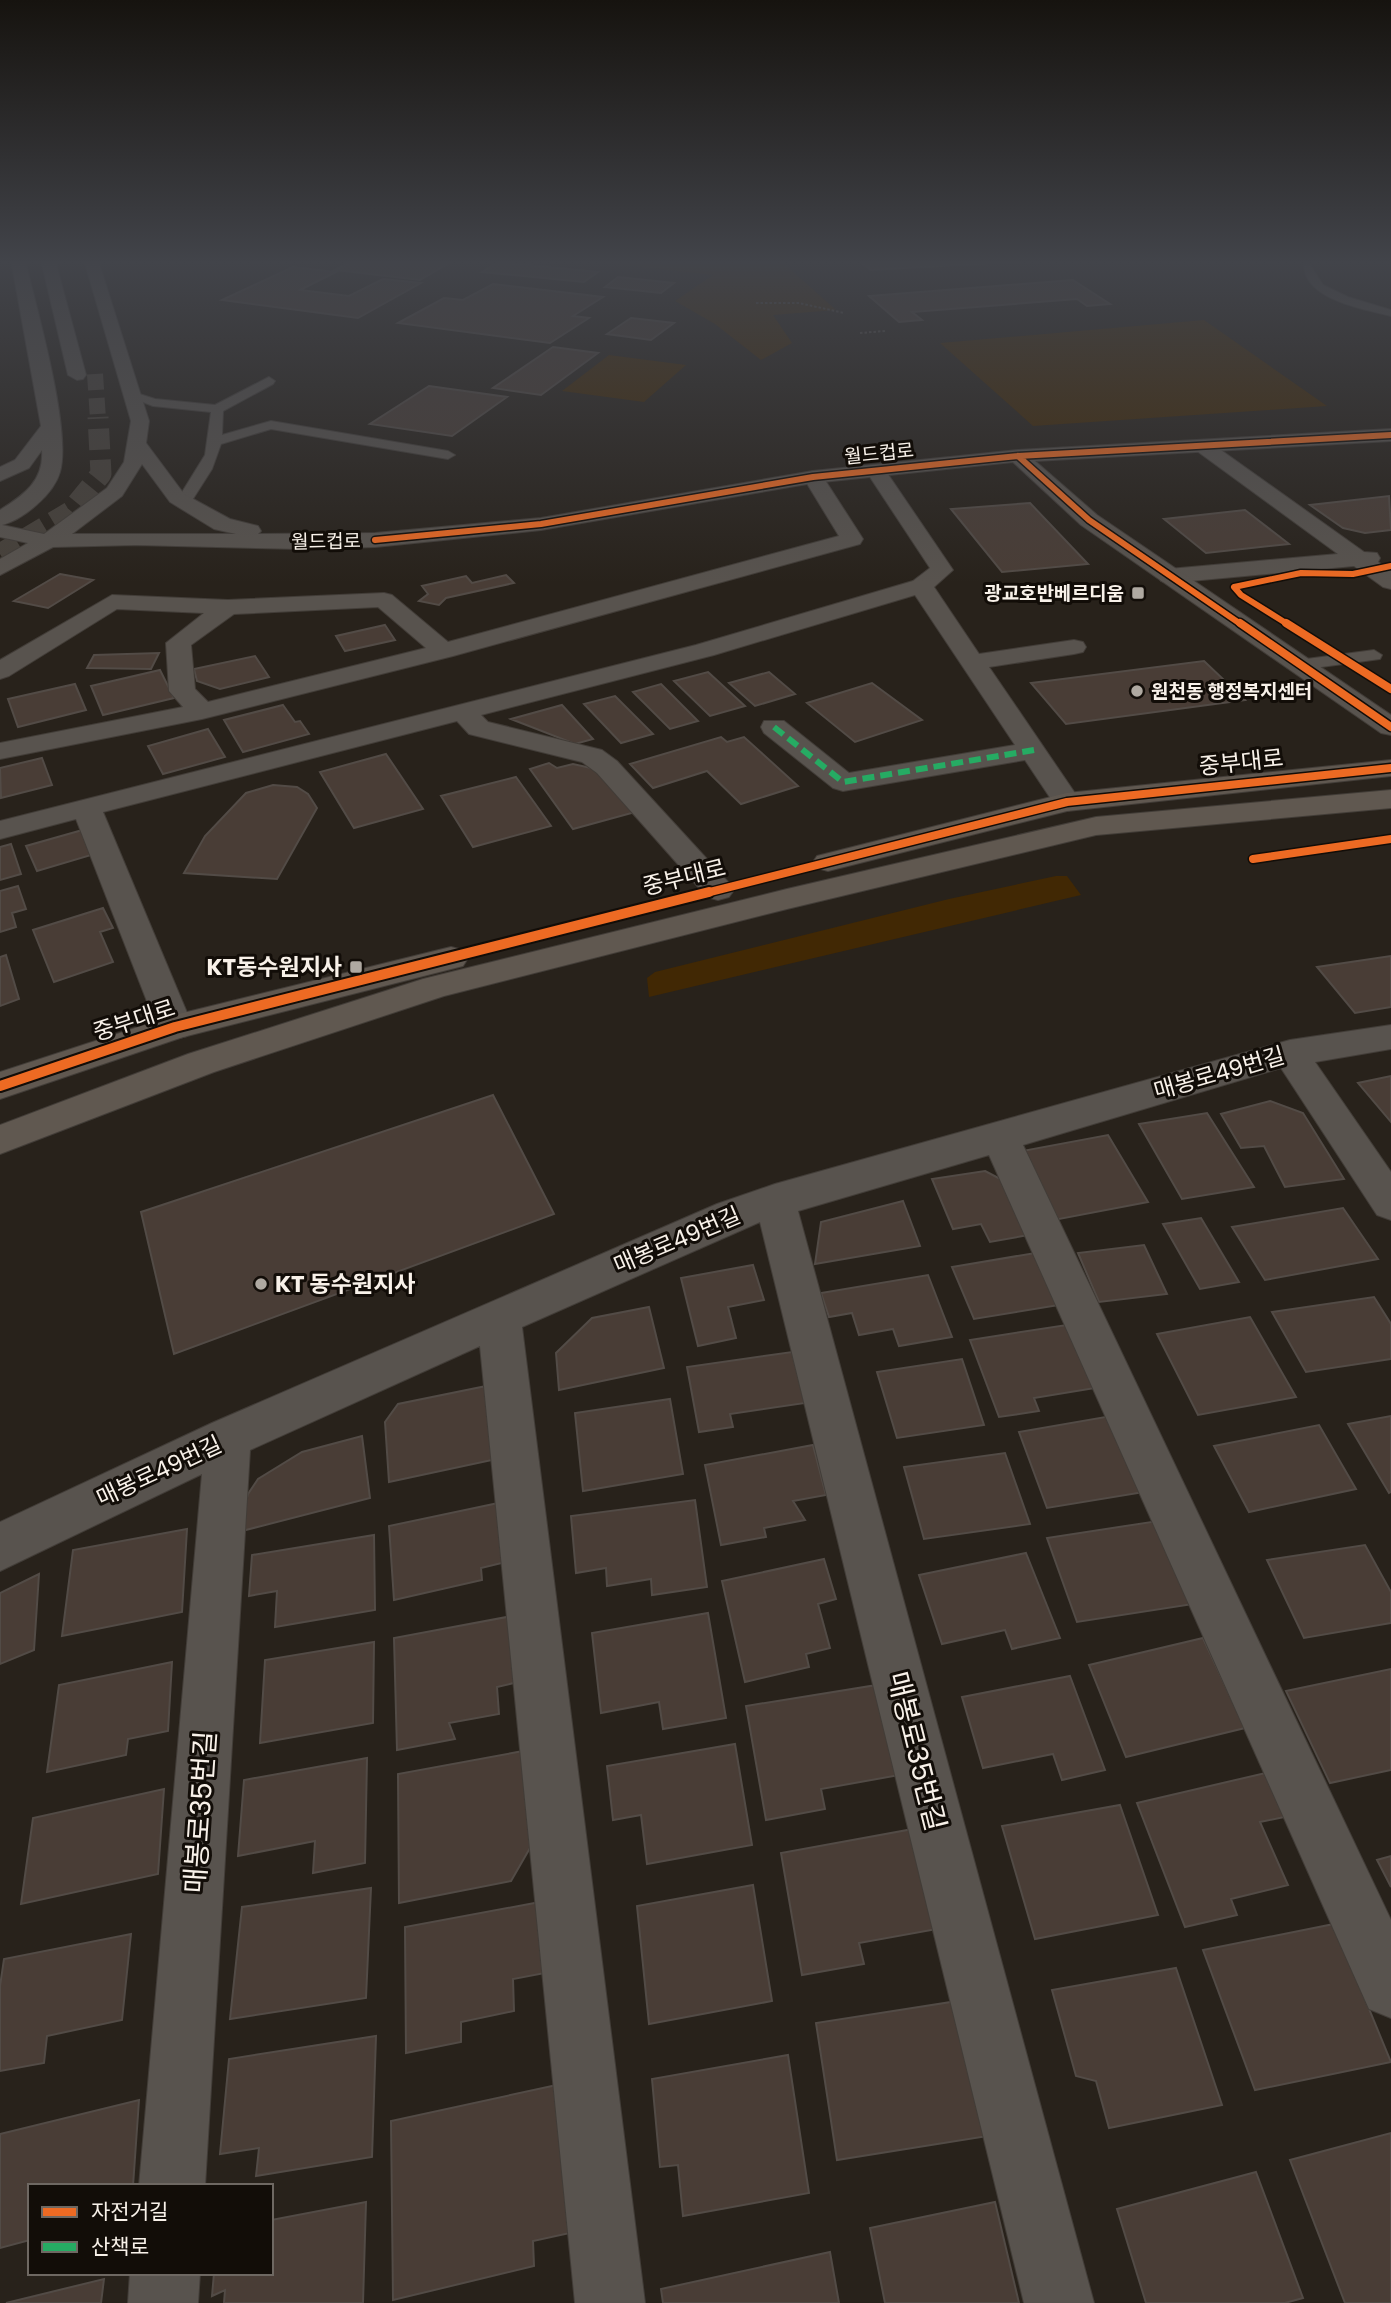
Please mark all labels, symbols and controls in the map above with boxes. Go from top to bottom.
street label: 월드컵로 [843,436,915,471]
street label: 월드컵로 [291,527,361,556]
place label: 광교호반베르디움 [984,580,1124,607]
marker: 광교호반베르디움 [1130,585,1146,601]
place label: 원천동 행정복지센터 [1151,678,1312,705]
marker: 원천동 행정복지센터 [1129,683,1145,699]
street label: 중부대로 [1197,742,1285,782]
street label: 중부대로 [639,851,729,903]
place label: KT동수원지사 [207,951,342,983]
marker: KT동수원지사 [348,959,364,975]
street label: 중부대로 [89,992,179,1048]
street label: 매봉로49번길 [1150,1039,1288,1107]
street label: 매봉로49번길 [609,1199,745,1281]
place label: KT 동수원지사 [275,1268,415,1300]
marker: KT 동수원지사 [253,1276,269,1292]
street label: 매봉로49번길 [91,1428,227,1514]
street label: 매봉로35번길 [878,1667,955,1835]
street label: 매봉로35번길 [175,1729,226,1895]
legend [28,2184,273,2275]
text: 자전거길 [91,2197,168,2226]
text: 산책로 [91,2232,149,2261]

